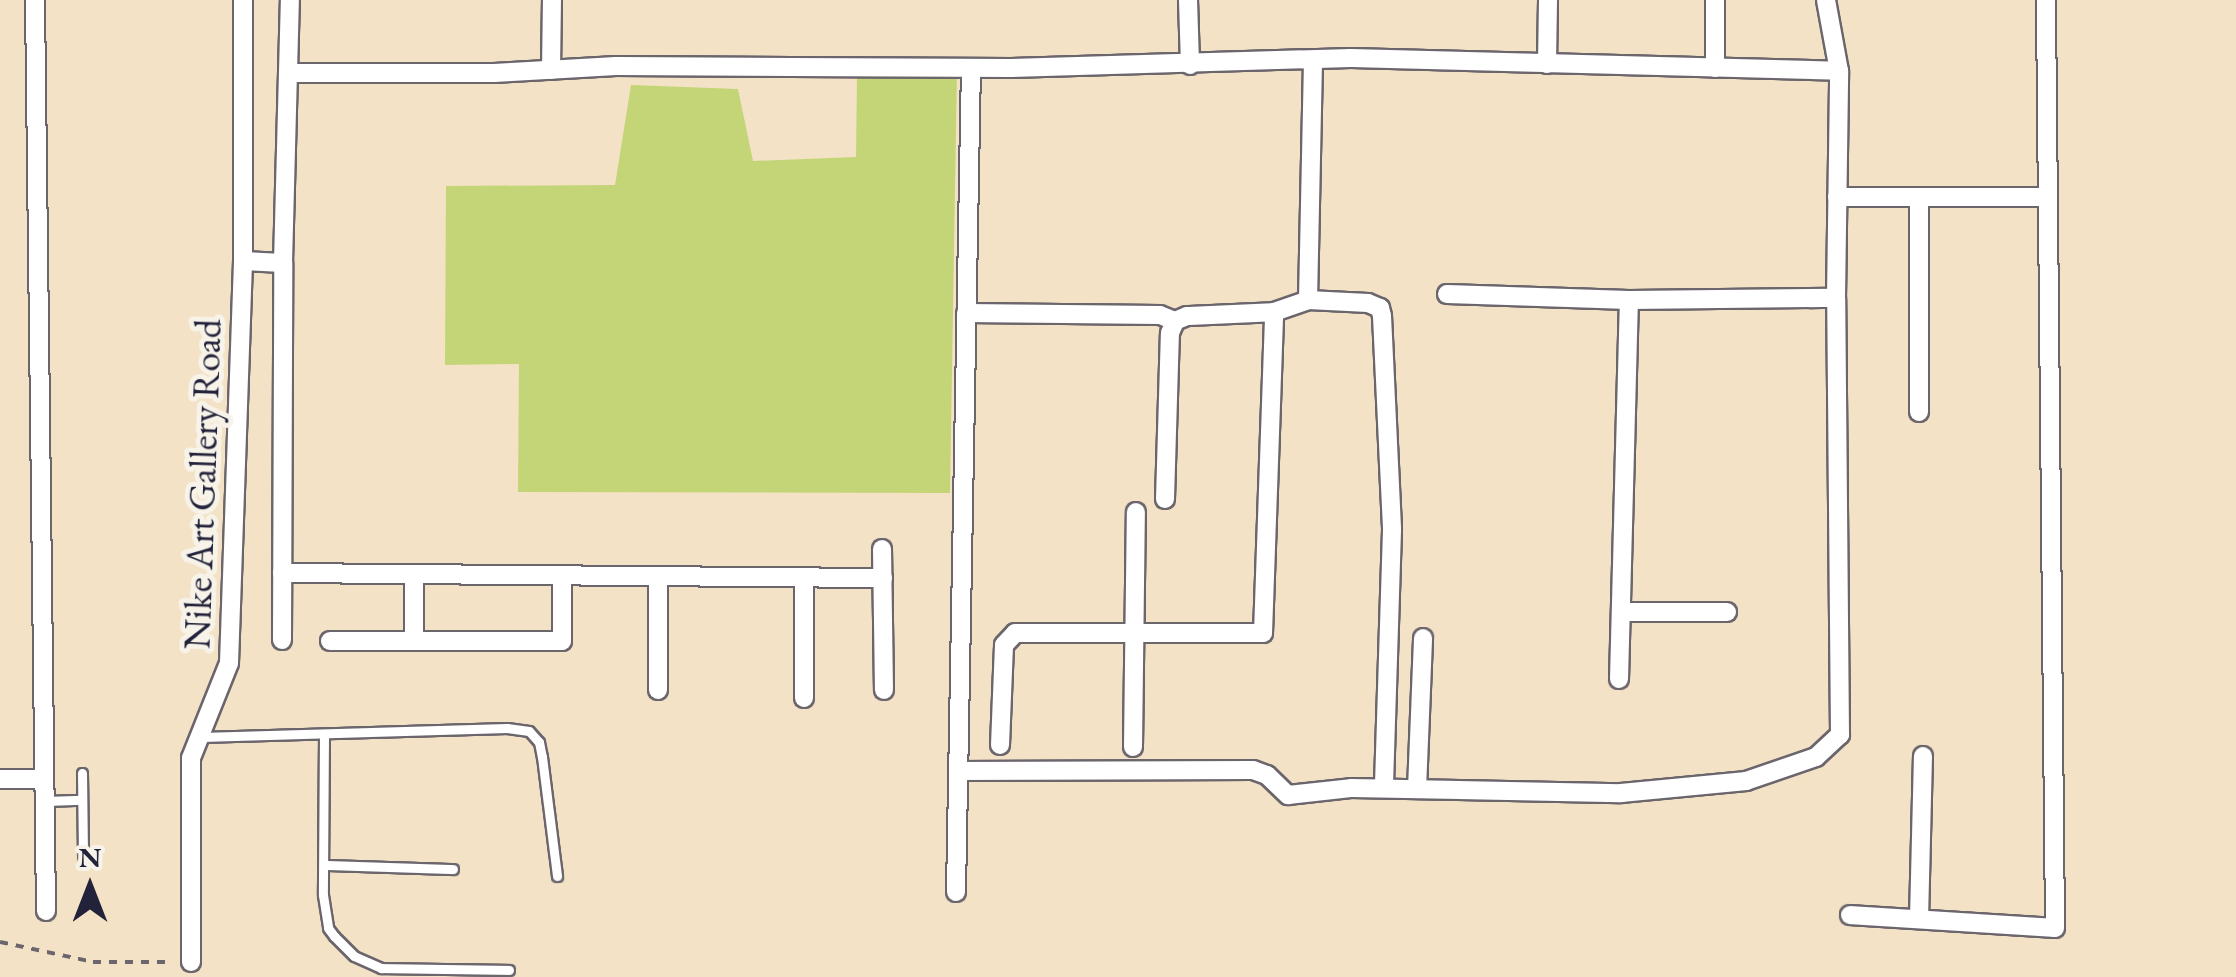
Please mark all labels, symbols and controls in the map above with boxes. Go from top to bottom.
street label: Nike Art Gallery Road [173,318,231,650]
north arrow [40,837,140,937]
text: N [79,839,101,875]

